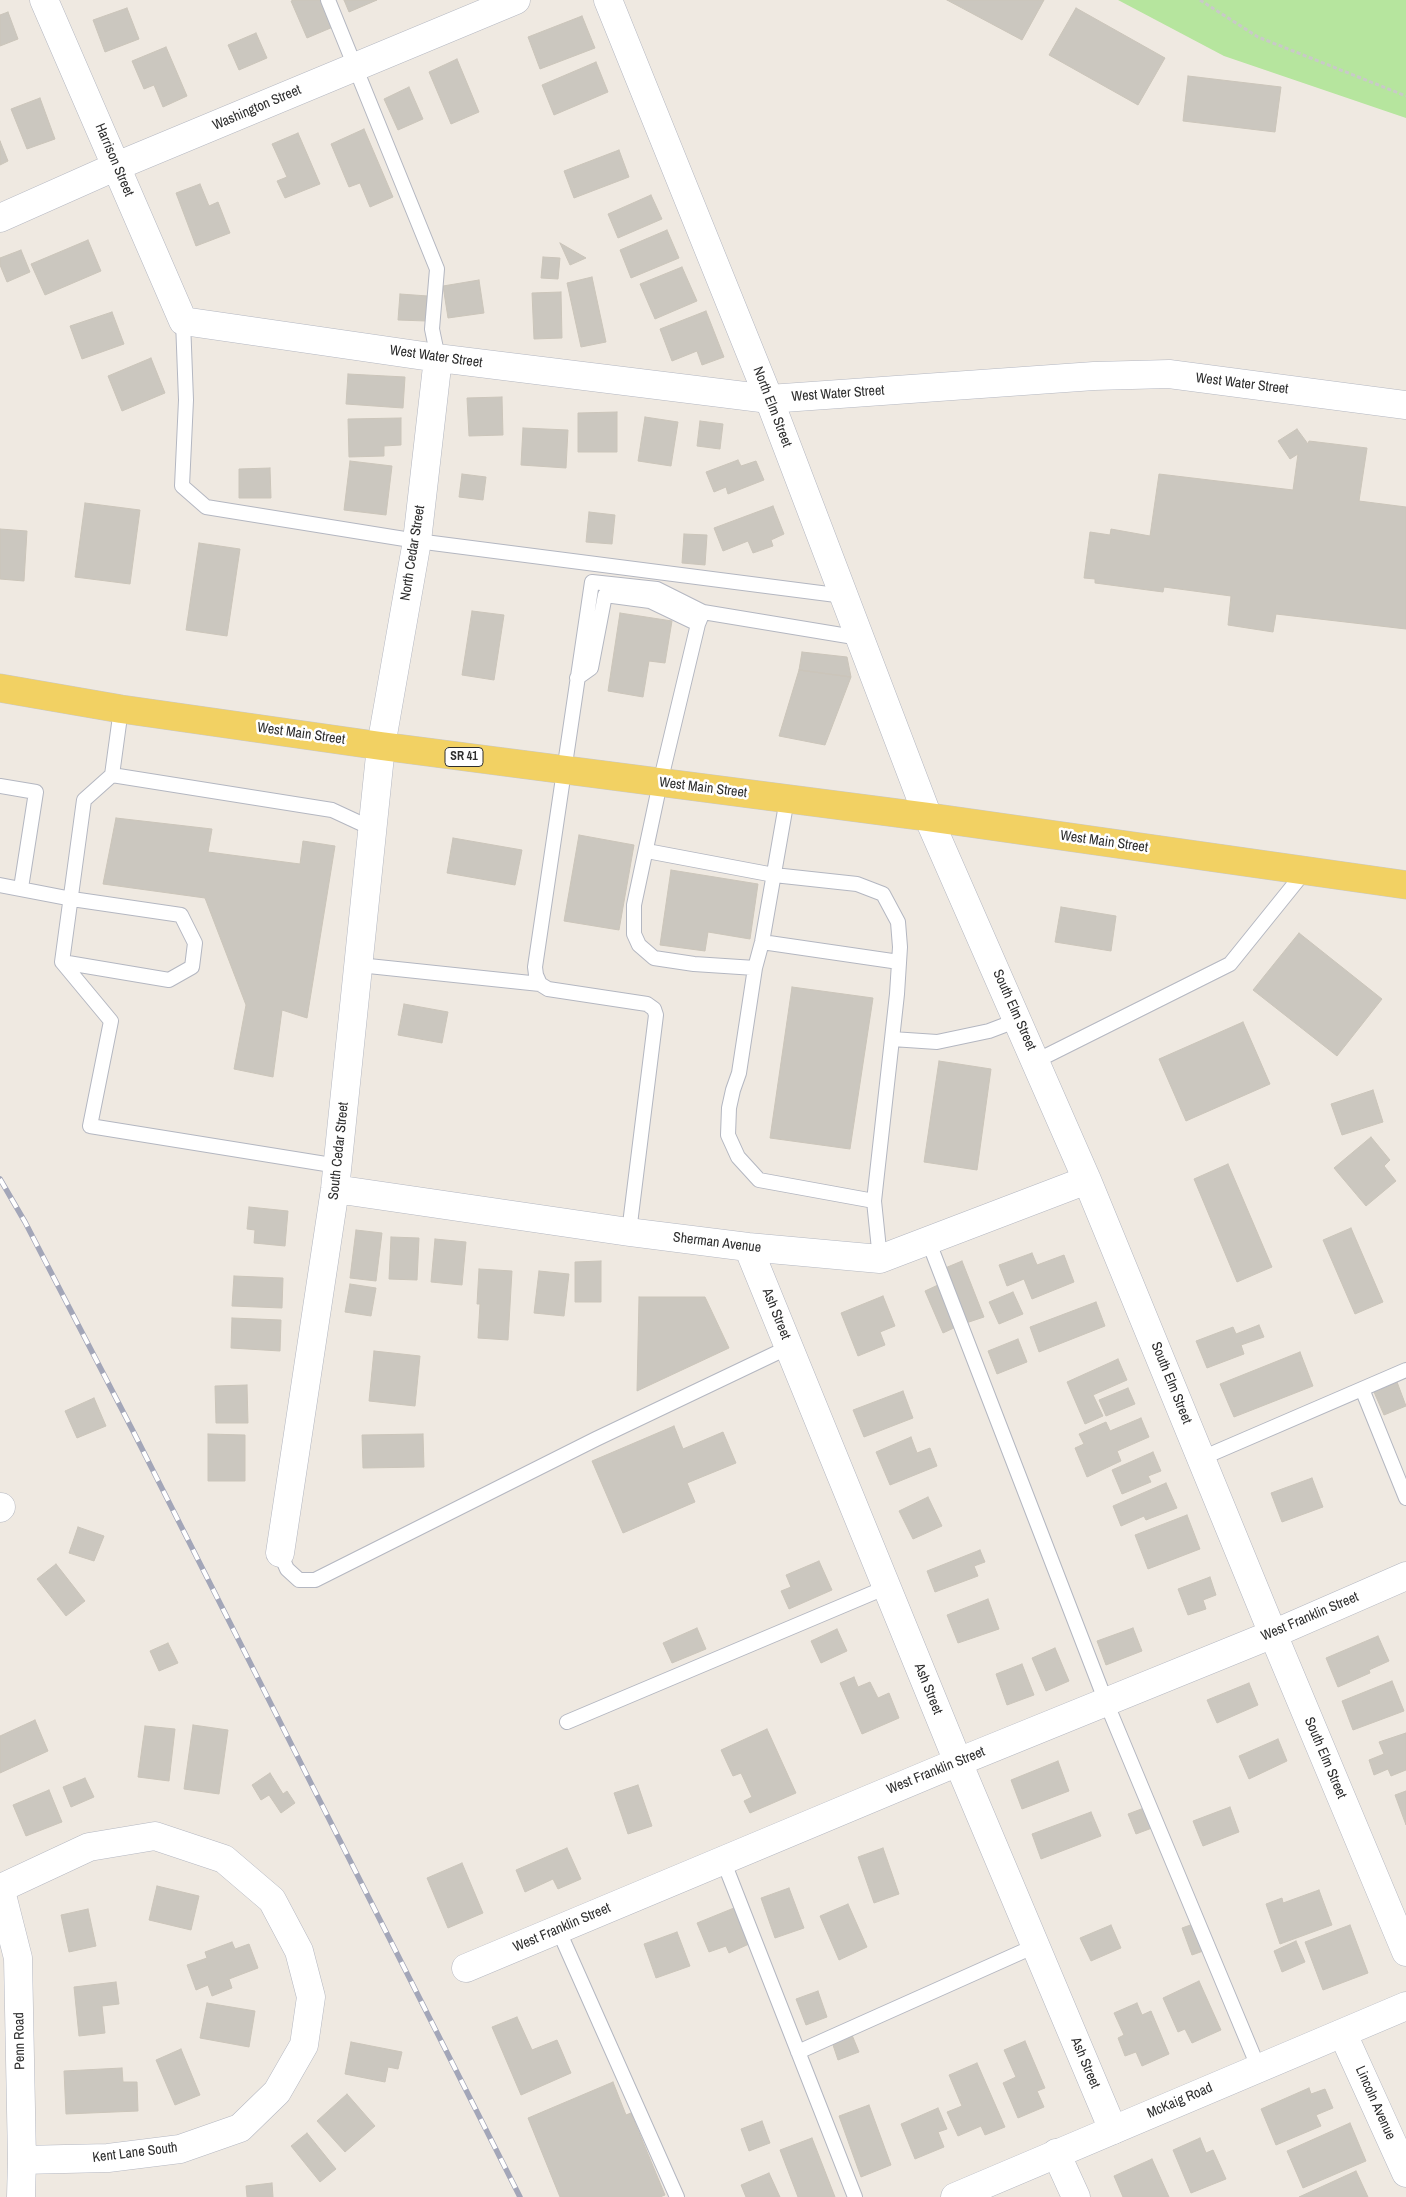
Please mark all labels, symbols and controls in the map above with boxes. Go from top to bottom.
street label: Washington Street [210,82,304,134]
street label: Harrison Street [91,121,137,199]
street label: West Water Street [389,342,483,372]
street label: North Elm Street [749,364,795,450]
street label: West Water Street [1195,370,1289,398]
street label: West Water Street [791,382,885,406]
street label: North Cedar Street [397,504,429,602]
street label: West Main Street [256,720,346,748]
road number: SR 41 [445,748,483,766]
street label: West Main Street [658,774,748,802]
street label: West Main Street [1059,828,1149,856]
street label: South Elm Street [989,967,1039,1053]
street label: South Cedar Street [326,1101,352,1201]
street label: Sherman Avenue [672,1229,762,1257]
street label: Ash Street [758,1286,794,1342]
street label: South Elm Street [1147,1340,1195,1426]
street label: West Franklin Street [1259,1589,1361,1645]
street label: Ash Street [910,1661,946,1717]
street label: South Elm Street [1300,1715,1350,1801]
street label: West Franklin Street [884,1744,988,1798]
street label: West Franklin Street [511,1900,613,1956]
street label: Penn Road [11,2012,29,2070]
street label: Ash Street [1067,2035,1103,2091]
street label: Lincoln Avenue [1351,2064,1399,2142]
street label: McKaig Road [1145,2080,1215,2122]
street label: Kent Lane South [92,2139,178,2167]

